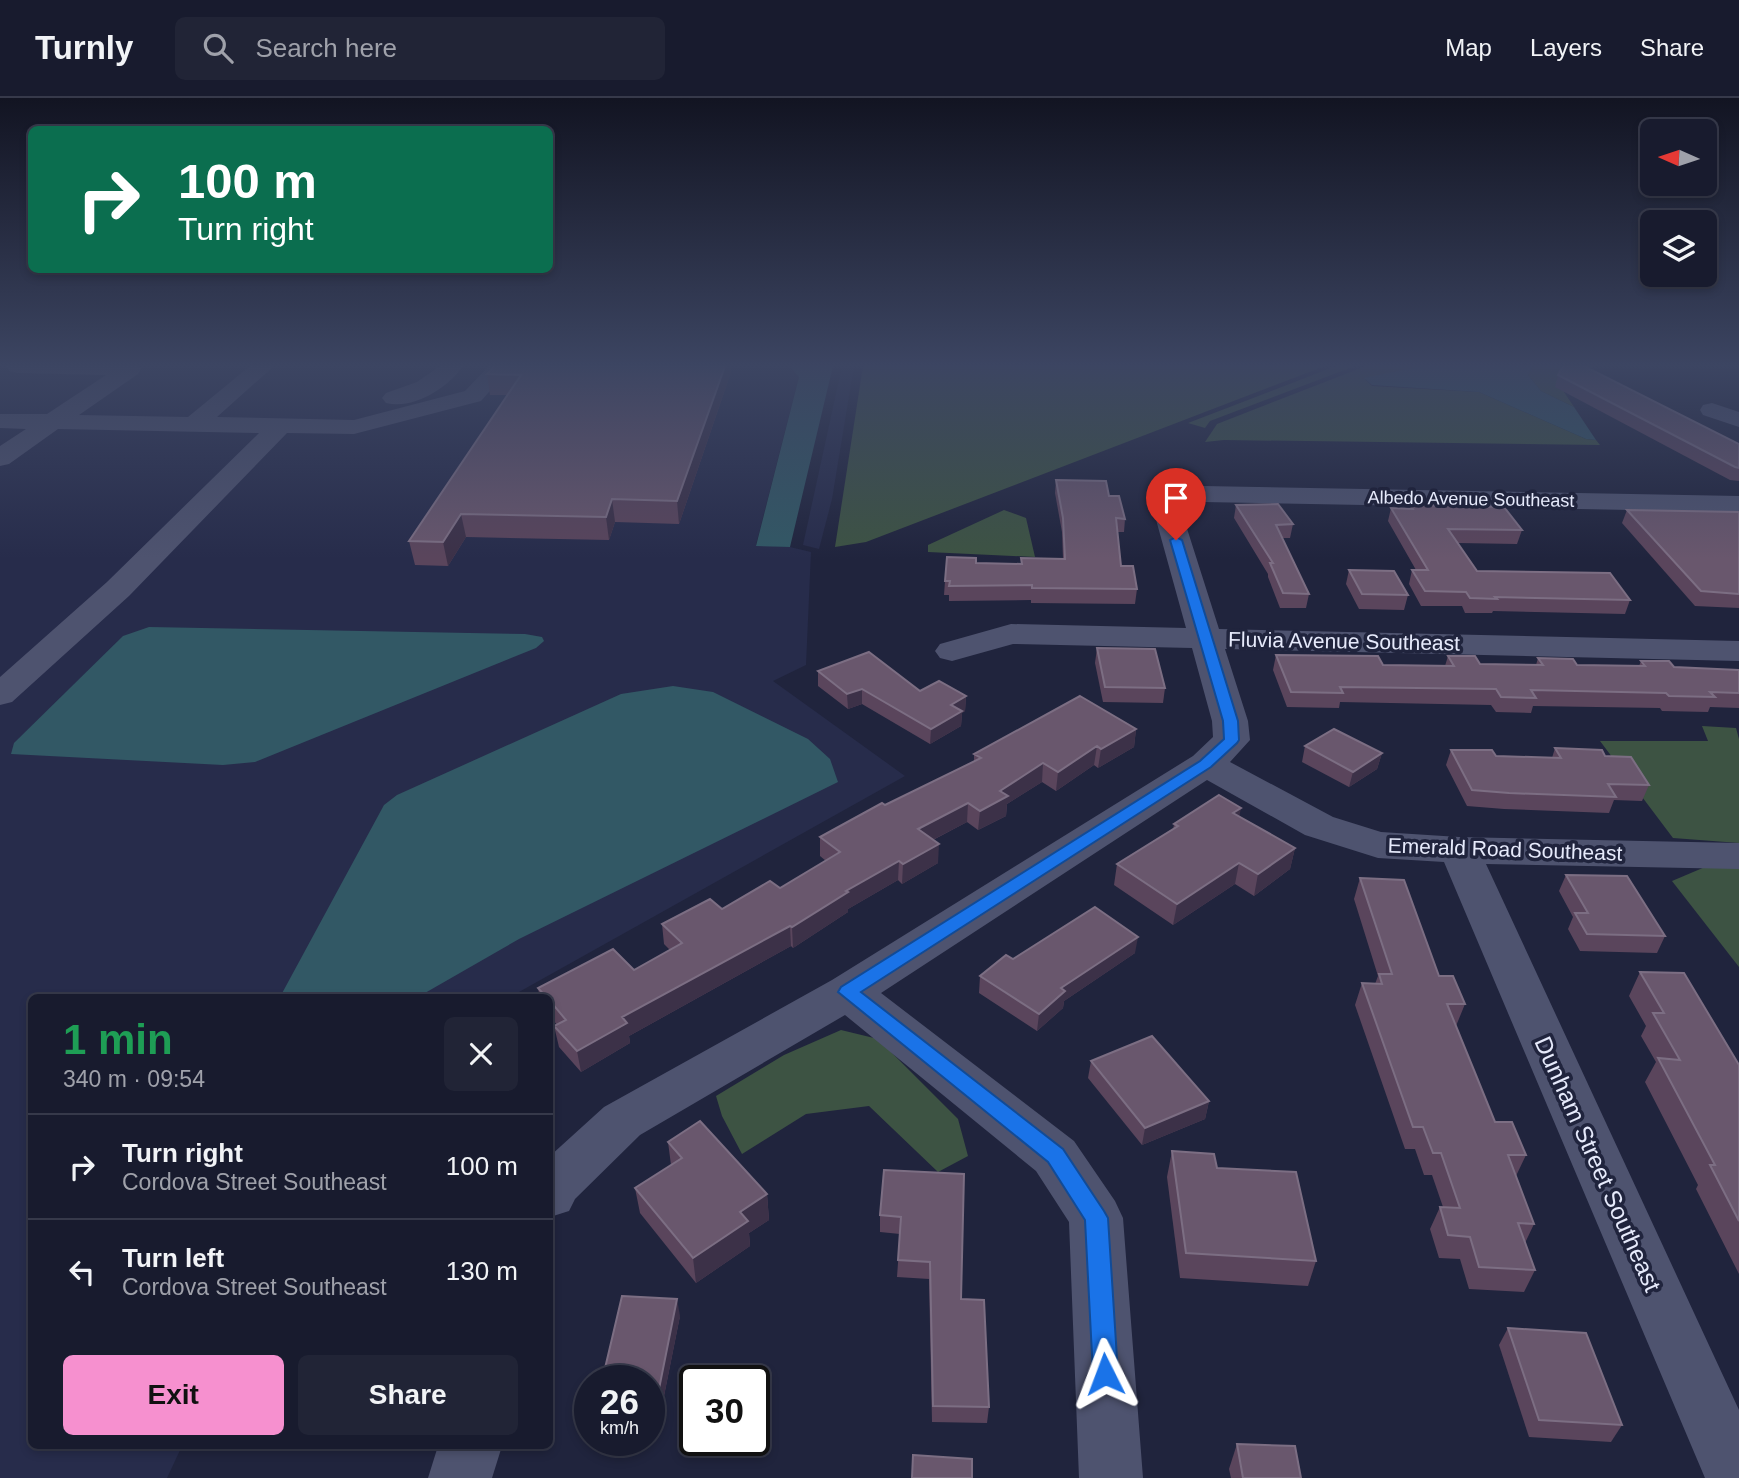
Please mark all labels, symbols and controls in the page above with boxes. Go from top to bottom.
search box [175,17,665,80]
text: Turnly [35,29,133,66]
icon: search [199,29,237,67]
text: Search here [255,33,397,63]
text: Map [1445,34,1492,61]
text: Layers [1530,34,1602,61]
text: Share [1640,34,1704,61]
north arrow [1640,119,1717,196]
map controls [1640,119,1717,287]
icon: right [63,154,154,245]
text: 100 m [178,154,317,208]
button: layers [1640,210,1717,287]
text: Turn right [178,211,314,247]
pin [1146,468,1206,540]
icon: arrive [1157,479,1195,517]
street label: Albedo Avenue Southeast [1367,487,1575,511]
street label: Fluvia Avenue Southeast [1228,627,1460,655]
street label: Emerald Road Southeast [1387,833,1623,865]
text: 1 min [63,1016,173,1063]
button: close [444,1017,518,1091]
street label: Dunham Street Southeast [1530,1032,1667,1296]
text: 340 m · 09:54 [63,1066,205,1092]
text: Turn right [122,1138,243,1168]
icon: right [63,1148,101,1186]
text: 100 m [446,1151,518,1181]
text: Cordova Street Southeast [122,1169,387,1195]
text: Turn left [122,1243,224,1273]
icon: left [63,1253,101,1291]
text: 130 m [446,1256,518,1286]
text: Cordova Street Southeast [122,1274,387,1300]
position arrow [1068,1337,1142,1411]
button: Exit [63,1355,284,1435]
button: Share [298,1355,518,1435]
speed limit sign: 30 [679,1365,770,1456]
text: 26 [600,1382,639,1421]
text: km/h [600,1418,639,1438]

